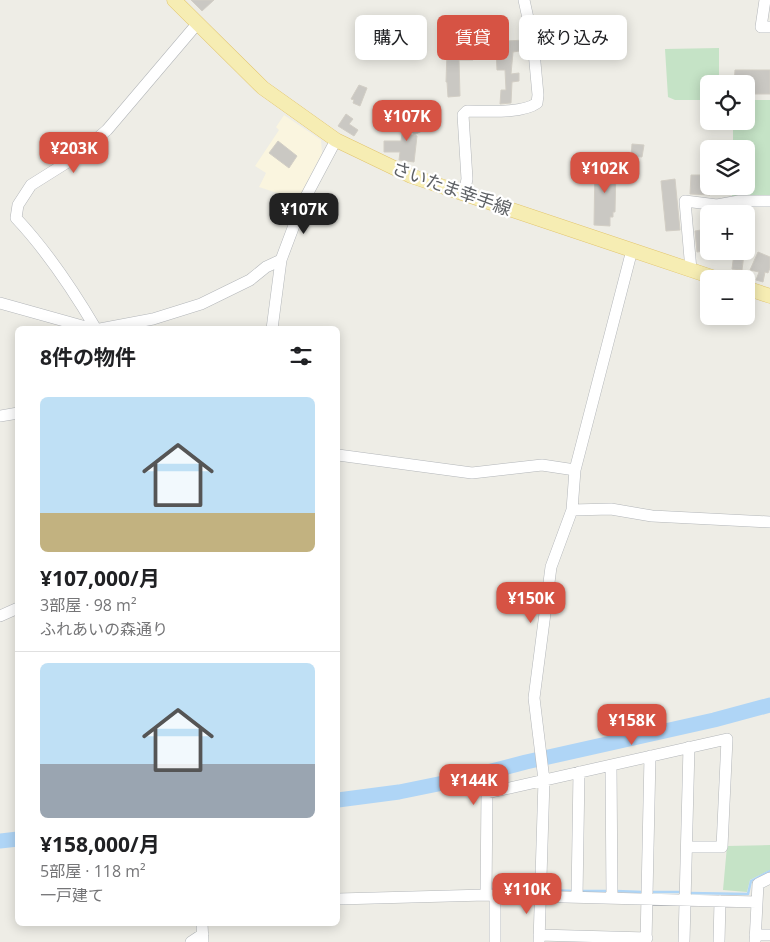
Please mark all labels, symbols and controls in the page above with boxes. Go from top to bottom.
chip: 購入 [355,15,427,60]
chip: 賃貸 [437,15,509,60]
chip: 絞り込み [519,15,627,60]
map controls [700,75,755,325]
button: locate [700,75,755,130]
pin: ¥107K [372,100,442,142]
text: ¥107K [383,105,431,127]
pin: ¥203K [39,132,109,174]
text: ¥203K [50,137,98,159]
button: layers [700,140,755,195]
pin: ¥102K [570,152,640,194]
street label: さいたま幸手線 [389,155,515,221]
text: ¥102K [581,157,629,179]
pin: ¥107K [269,192,339,235]
text: ¥107K [280,198,328,220]
button: + [700,205,755,260]
button: − [700,270,755,325]
icon: filters [287,342,315,370]
text: 8件の物件 [40,343,136,371]
icon: home [133,430,223,520]
text: ¥107,000/月 [40,564,160,592]
pin: ¥150K [496,582,566,624]
text: ¥150K [507,587,555,609]
text: 3部屋 · 98 m² [40,594,137,616]
text: ふれあいの森通り [40,618,168,640]
icon: home [133,695,223,785]
pin: ¥158K [597,704,667,746]
text: ¥158K [608,709,656,731]
pin: ¥144K [439,764,509,806]
text: ¥144K [450,769,498,791]
text: ¥158,000/月 [40,830,160,858]
text: 5部屋 · 118 m² [40,860,146,882]
pin: ¥110K [492,872,562,915]
text: ¥110K [503,878,551,900]
text: 一戸建て [40,884,104,906]

